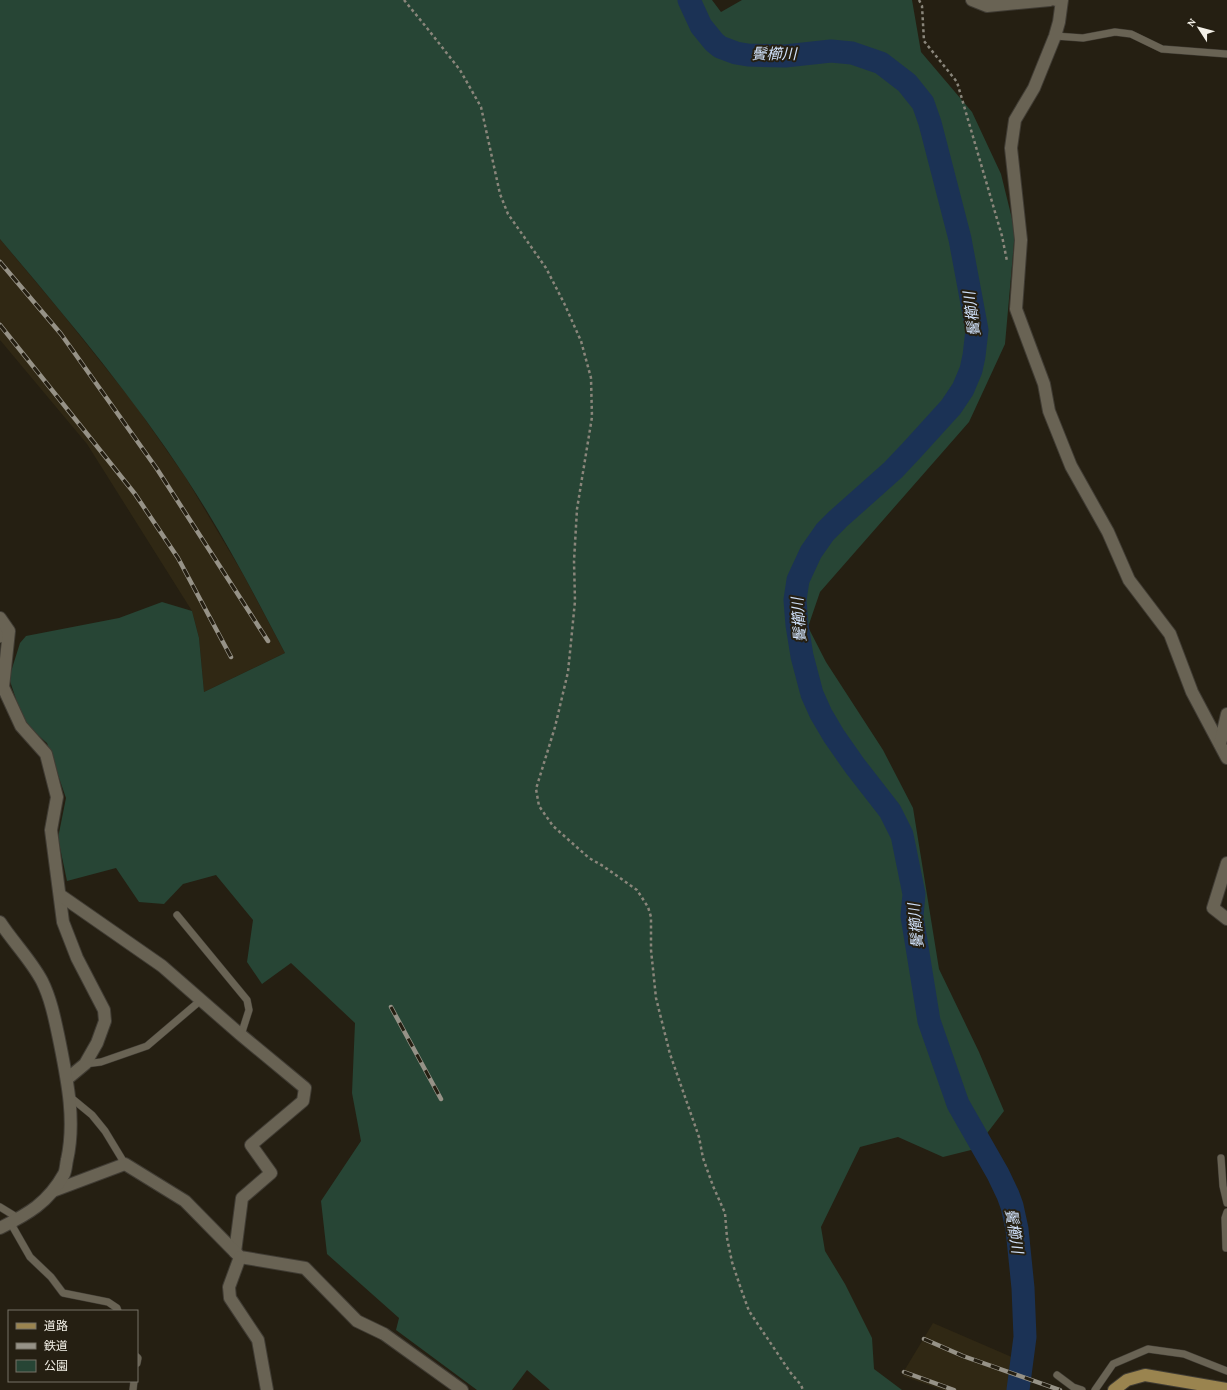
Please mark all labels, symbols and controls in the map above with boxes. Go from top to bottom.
north arrow [1179,8,1219,48]
text: N [1184,15,1198,29]
water label: 鬢櫛川 [751,46,798,62]
water label: 鬢櫛川 [961,289,983,337]
water label: 鬢櫛川 [789,595,809,643]
water label: 鬢櫛川 [906,901,926,949]
water label: 鬢櫛川 [1003,1208,1026,1256]
legend [8,1310,138,1382]
text: 道路 [44,1319,68,1333]
text: 鉄道 [44,1339,68,1353]
text: 公園 [44,1359,68,1373]

